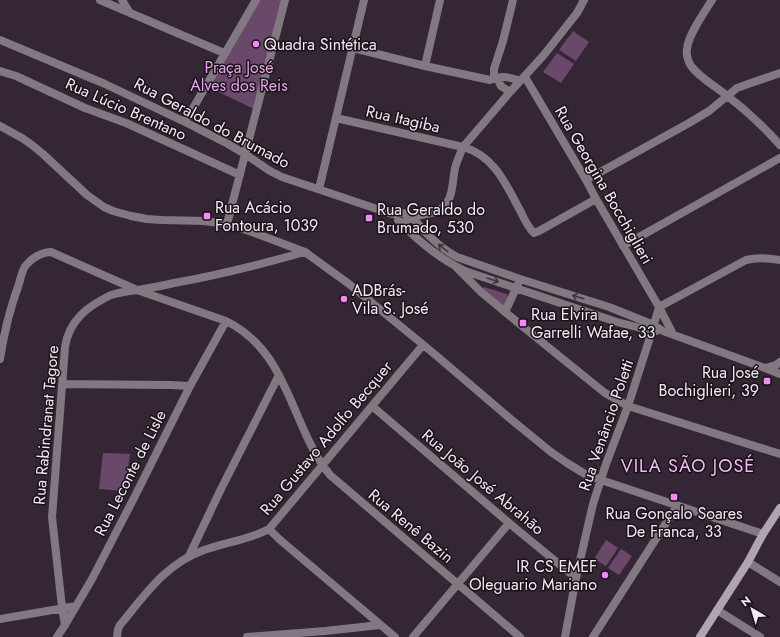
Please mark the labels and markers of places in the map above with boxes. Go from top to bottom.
place label: Quadra Sintética [264,33,377,56]
marker: Quadra Sintética [251,39,261,49]
place label: Rua Acácio Fontoura, 1039 [215,196,318,237]
place label: Rua Geraldo do Brumado, 530 [377,198,485,239]
marker: Rua Acácio Fontoura, 1039 [202,211,212,221]
marker: Rua Geraldo do Brumado, 530 [364,213,374,223]
place label: ADBrás- Vila S. José [352,279,429,320]
marker: ADBrás- Vila S. José [339,294,349,304]
place label: Rua Elvira Garrelli Wafae, 33 [531,303,656,344]
marker: Rua Elvira Garrelli Wafae, 33 [518,318,528,328]
place label: Rua José Bochiglieri, 39 [659,361,759,402]
marker: Rua José Bochiglieri, 39 [762,376,772,386]
marker: Rua Gonçalo Soares De Franca, 33 [669,492,679,502]
place label: Rua Gonçalo Soares De Franca, 33 [605,502,743,543]
place label: IR CS EMEF Oleguario Mariano [469,555,597,596]
marker: IR CS EMEF Oleguario Mariano [600,570,610,580]

